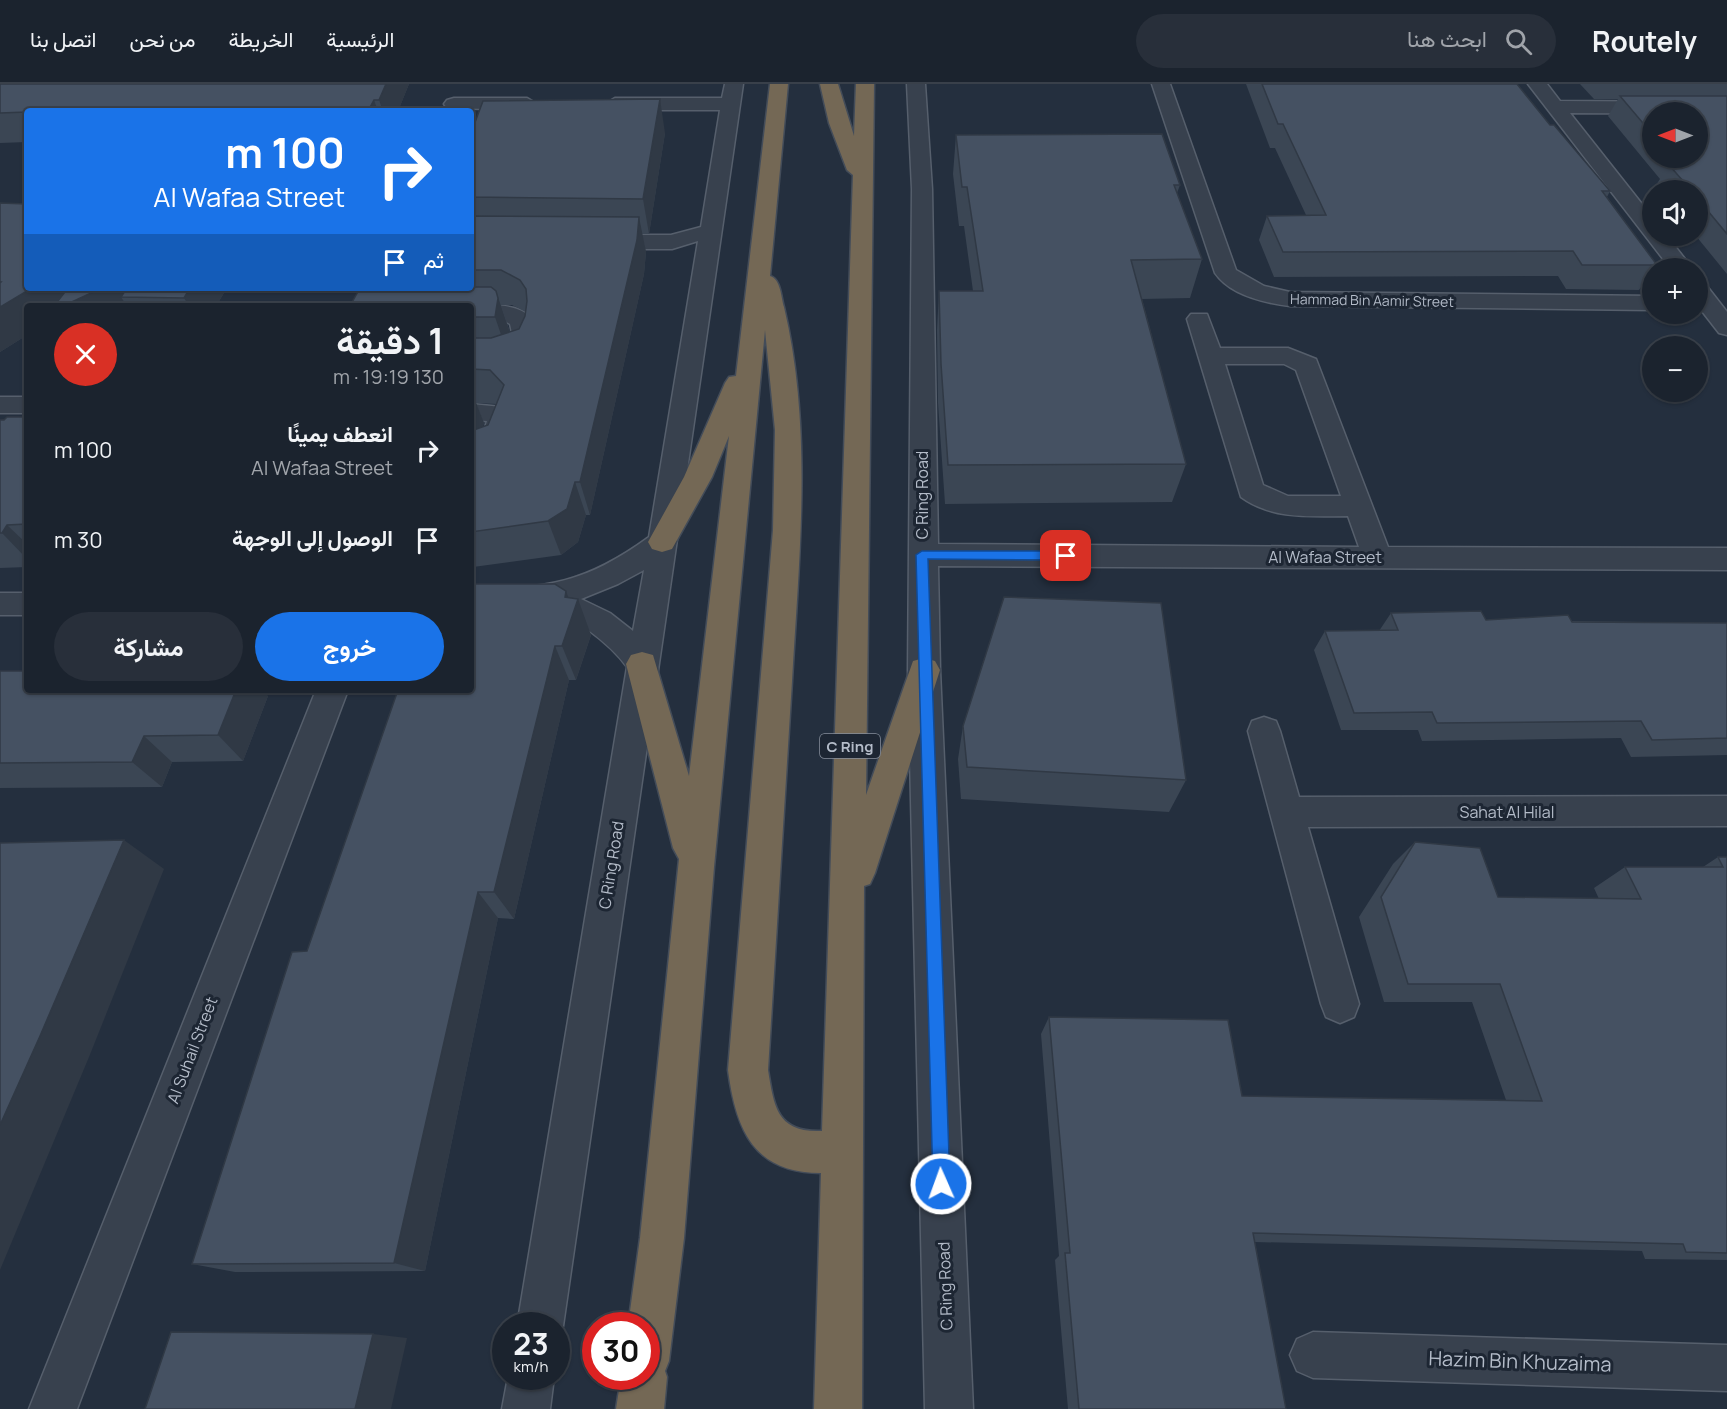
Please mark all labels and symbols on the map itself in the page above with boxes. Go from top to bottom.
north arrow [1642,102,1708,168]
street label: Hammad Bin Aamir Street [1290,289,1454,311]
street label: C Ring Road [911,451,933,539]
pin [1040,530,1091,581]
street label: Al Wafaa Street [1268,546,1382,568]
road number: C Ring [820,734,880,758]
street label: Sahat Al Hilal [1460,801,1554,823]
street label: C Ring Road [593,820,629,910]
street label: Al Suhail Street [162,994,222,1106]
position arrow [909,1152,973,1216]
street label: C Ring Road [932,1241,958,1331]
speed limit sign: 30 [582,1312,660,1390]
street label: Hazim Bin Khuzaima [1428,1344,1612,1378]

